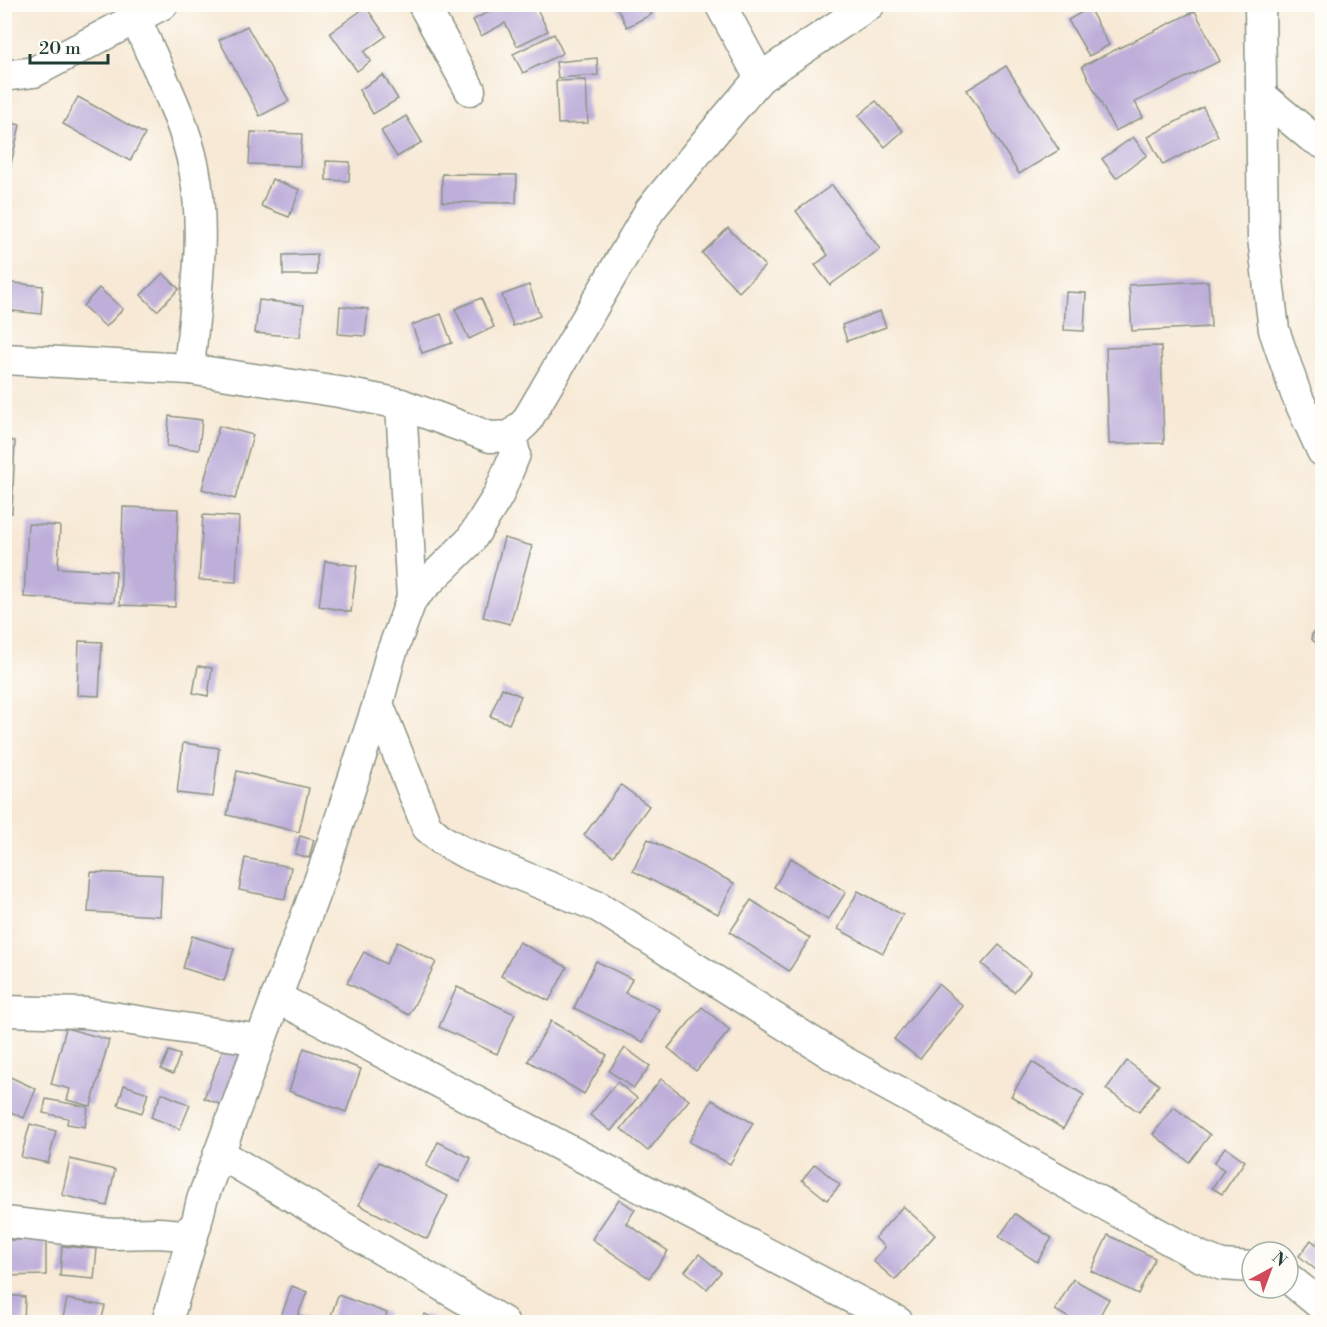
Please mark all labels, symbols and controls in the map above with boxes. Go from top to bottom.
scale bar [30,27,108,65]
text: 20 m [39,37,81,60]
north arrow [1240,1240,1300,1300]
text: N [1268,1248,1291,1271]

